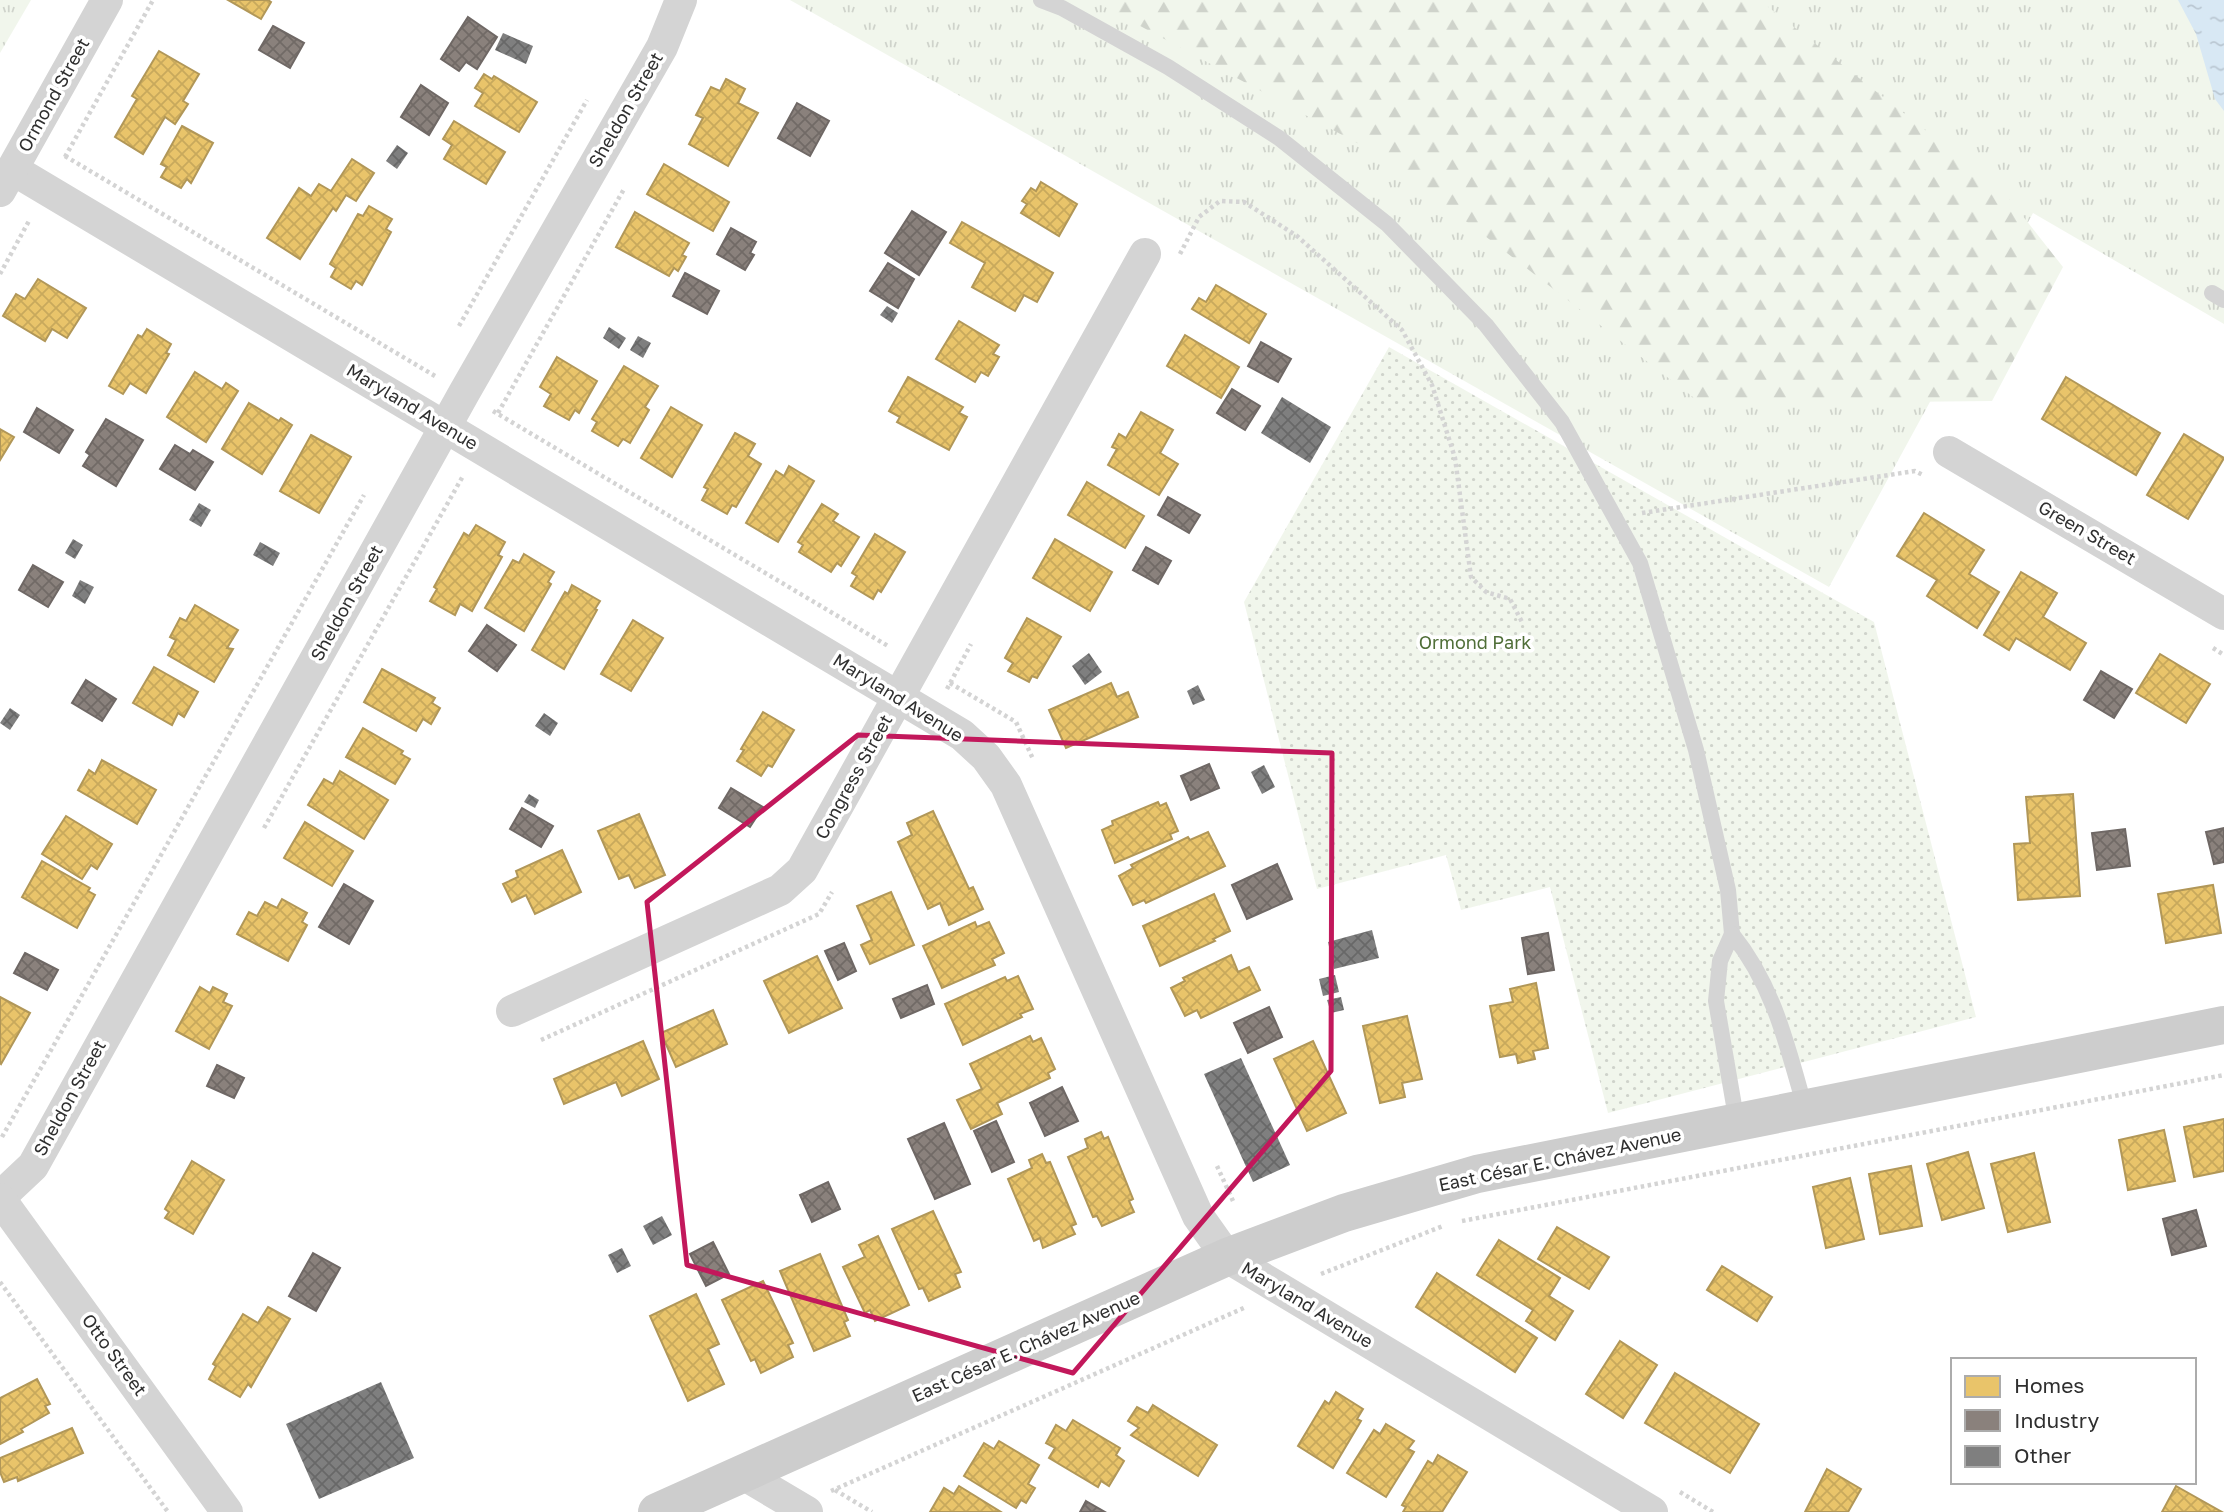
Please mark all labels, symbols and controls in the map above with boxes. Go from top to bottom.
street label: Ormond Street [13,34,94,155]
street label: Sheldon Street [583,48,667,171]
street label: Maryland Avenue [343,358,482,454]
street label: Green Street [2035,495,2140,569]
street label: Sheldon Street [305,541,387,664]
park label: Ormond Park [1419,631,1531,653]
street label: Maryland Avenue [829,648,968,746]
street label: Congress Street [810,710,897,843]
street label: Sheldon Street [28,1036,110,1159]
street label: East César E. Chávez Avenue [1436,1123,1683,1196]
street label: Maryland Avenue [1238,1256,1377,1352]
street label: East César E. Chávez Avenue [908,1286,1143,1406]
street label: Otto Street [78,1309,152,1400]
legend [1951,1358,2196,1484]
text: Homes [2014,1372,2084,1398]
text: Industry [2014,1407,2099,1433]
text: Other [2014,1442,2071,1468]

